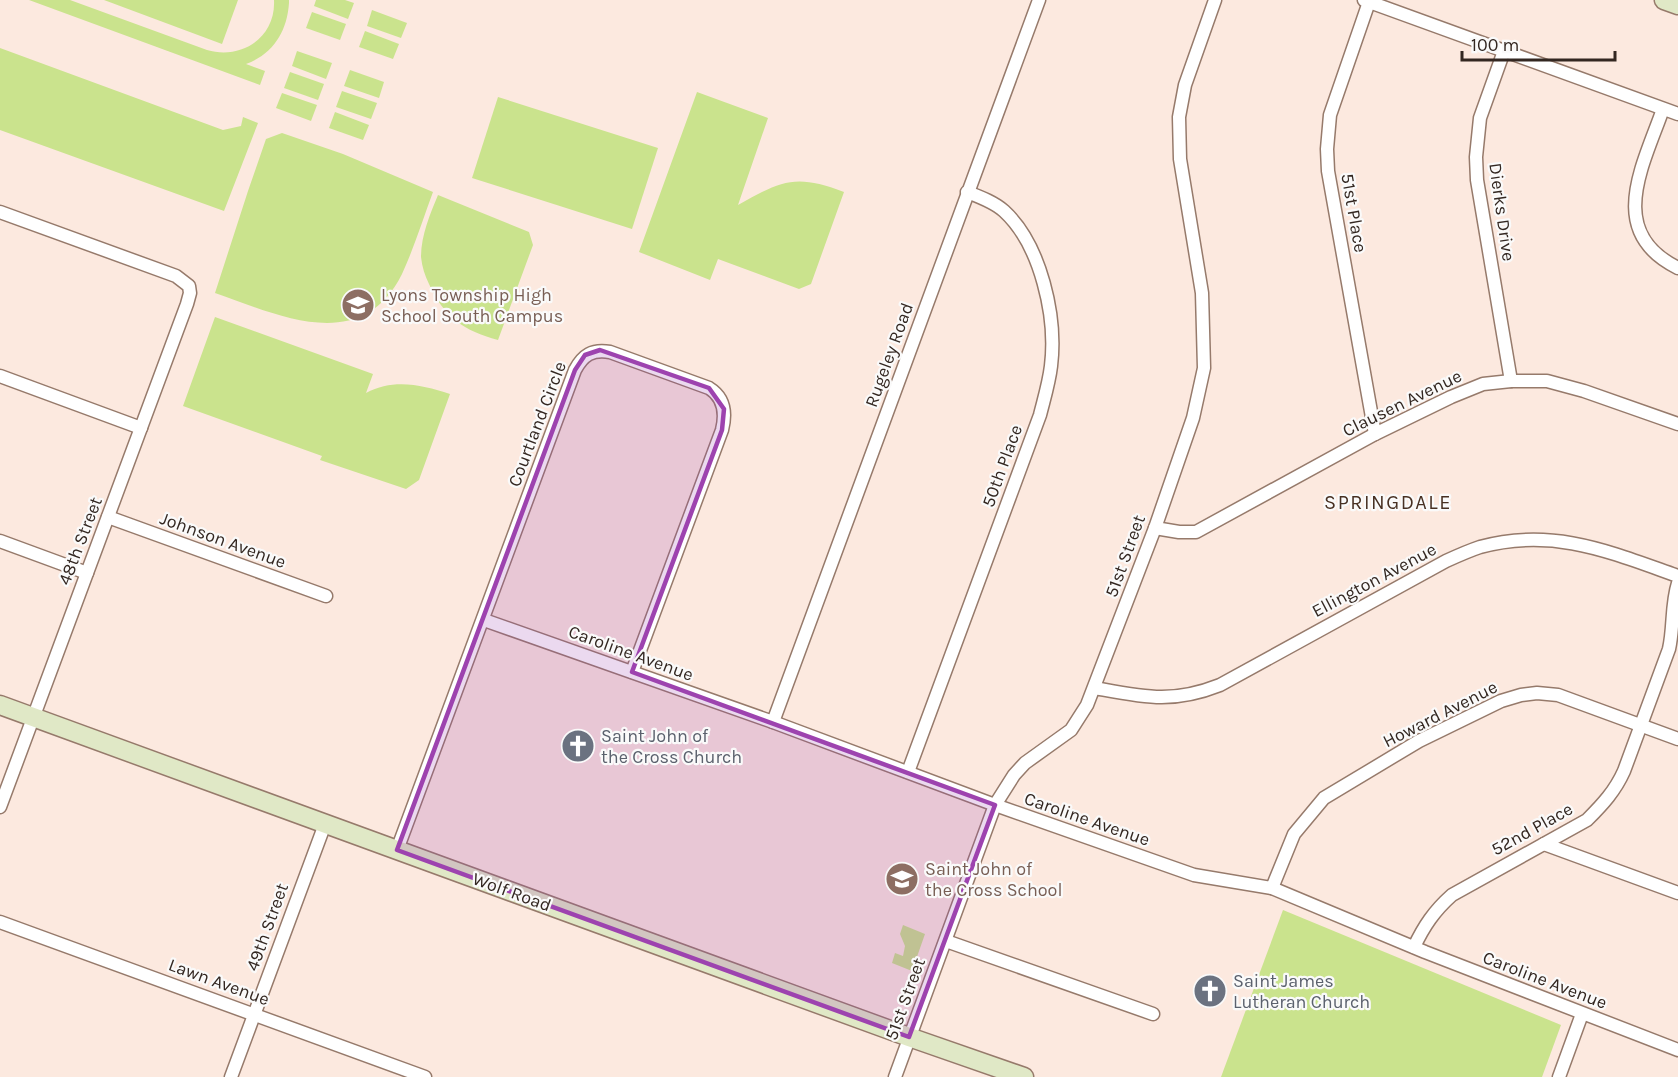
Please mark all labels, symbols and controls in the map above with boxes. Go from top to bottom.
scale bar [1462,24,1615,62]
text: 100 m [1471,34,1519,56]
street label: Dierks Drive [1484,161,1520,263]
street label: 51st Place [1336,172,1372,254]
place label: Lyons Township High School South Campus [381,284,563,327]
school or university icon: Lyons Township High School South Campus [340,287,376,323]
street label: Rugeley Road [860,300,918,410]
street label: Courtland Circle [503,358,571,490]
street label: Clausen Avenue [1339,365,1465,441]
street label: 50th Place [977,422,1027,510]
district label: SPRINGDALE [1324,491,1452,514]
street label: 48th Street [53,494,107,588]
street label: Johnson Avenue [157,507,289,573]
street label: 51st Street [1100,512,1150,600]
street label: Ellington Avenue [1308,538,1440,622]
street label: Caroline Avenue [566,620,696,686]
street label: Howard Avenue [1379,676,1501,752]
place label: Saint John of the Cross Church [601,725,742,768]
church icon: Saint John of the Cross Church [560,728,596,764]
street label: Caroline Avenue [1021,787,1153,851]
street label: 52nd Place [1487,798,1577,860]
place label: Saint John of the Cross School [925,858,1062,901]
school or university icon: Saint John of the Cross School [884,861,920,897]
street label: Wolf Road [470,868,554,916]
street label: 49th Street [241,880,293,974]
street label: Caroline Avenue [1480,946,1610,1014]
street label: Lawn Avenue [166,954,272,1010]
street label: 51st Street [880,955,930,1043]
place label: Saint James Lutheran Church [1233,970,1370,1013]
church icon: Saint James Lutheran Church [1192,973,1228,1009]

